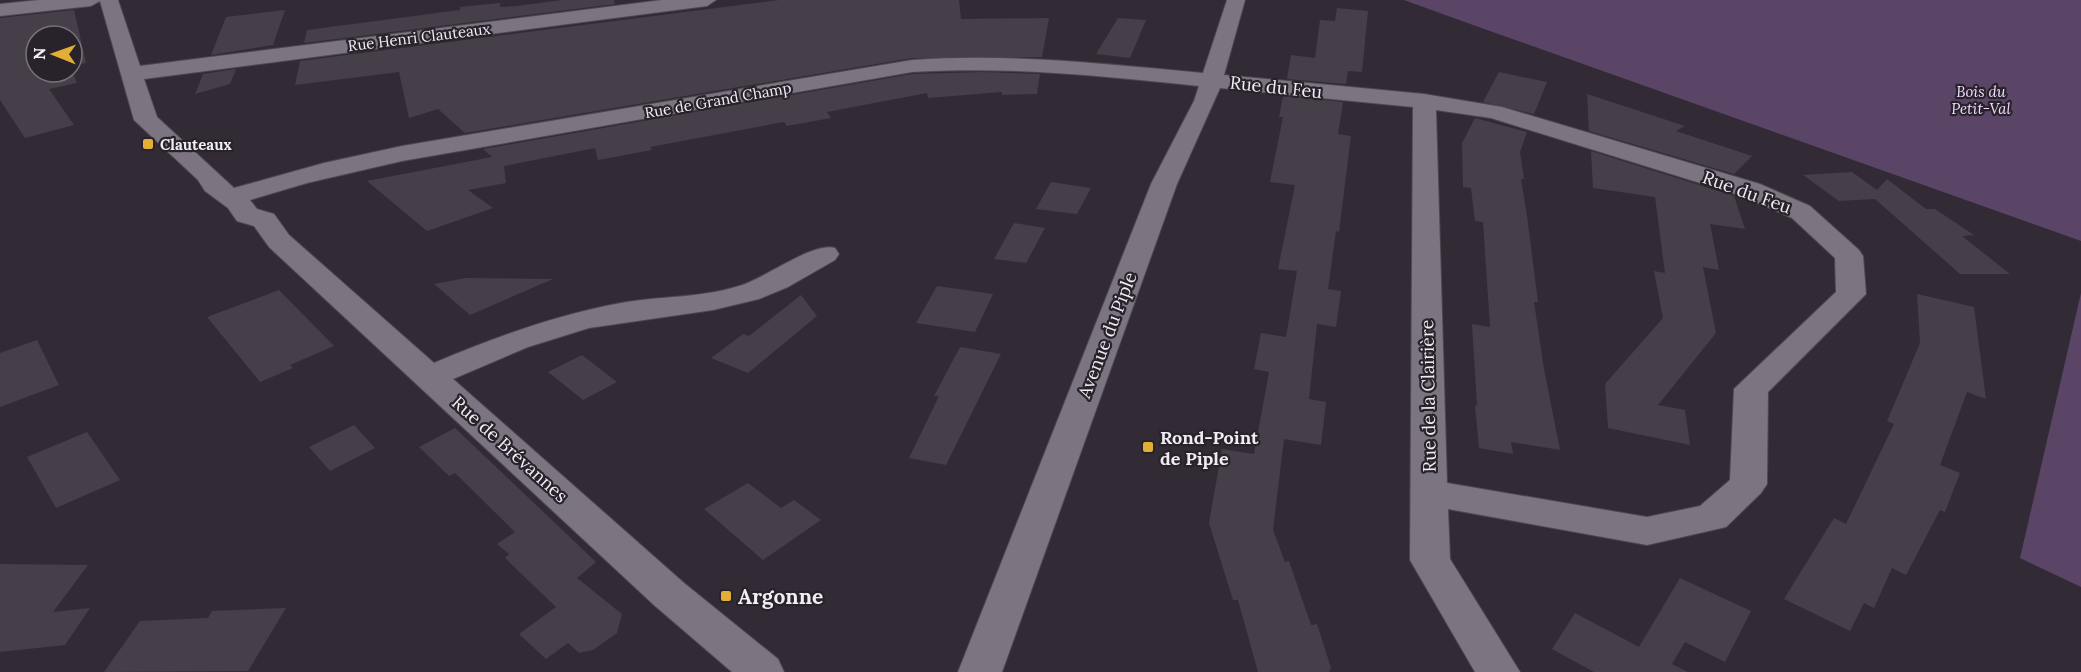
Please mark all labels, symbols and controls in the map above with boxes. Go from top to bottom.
street label: Rue Henri Clauteaux [347,19,491,55]
north arrow [24,24,84,84]
text: N [29,47,49,60]
street label: Rue du Feu [1229,71,1324,103]
street label: Rue de Grand Champ [643,78,793,122]
park label: Bois du Petit-Val [1951,82,2012,118]
place label: Clauteaux [160,135,232,154]
marker: Clauteaux [141,137,155,151]
street label: Rue du Feu [1699,165,1795,219]
street label: Avenue du Piple [1072,268,1142,402]
street label: Rue de la Clairière [1415,319,1441,472]
street label: Rue de Brévannes [447,391,573,507]
place label: Rond-Point de Piple [1160,426,1259,470]
marker: Rond-Point de Piple [1141,440,1155,454]
place label: Argonne [738,583,823,610]
marker: Argonne [719,589,733,603]

